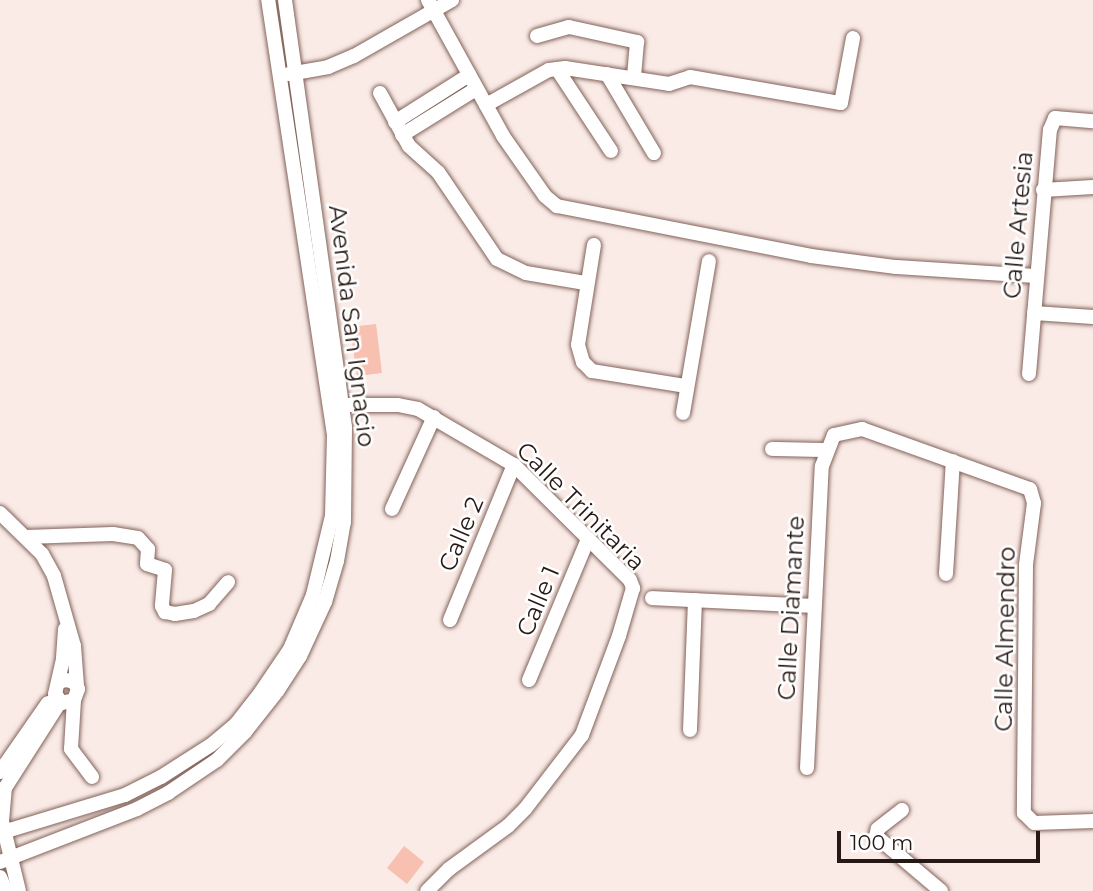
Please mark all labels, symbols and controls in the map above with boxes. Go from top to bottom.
street label: Calle Artesia [997,150,1039,300]
street label: Avenida San Ignacio [323,203,381,449]
street label: Calle Trinitaria [511,436,651,576]
street label: Calle 2 [432,492,490,576]
street label: Calle Diamante [772,515,810,701]
street label: Calle Almendro [989,546,1021,732]
street label: Calle 1 [510,562,566,640]
scale bar [841,818,1044,862]
text: 100 m [850,830,913,855]

